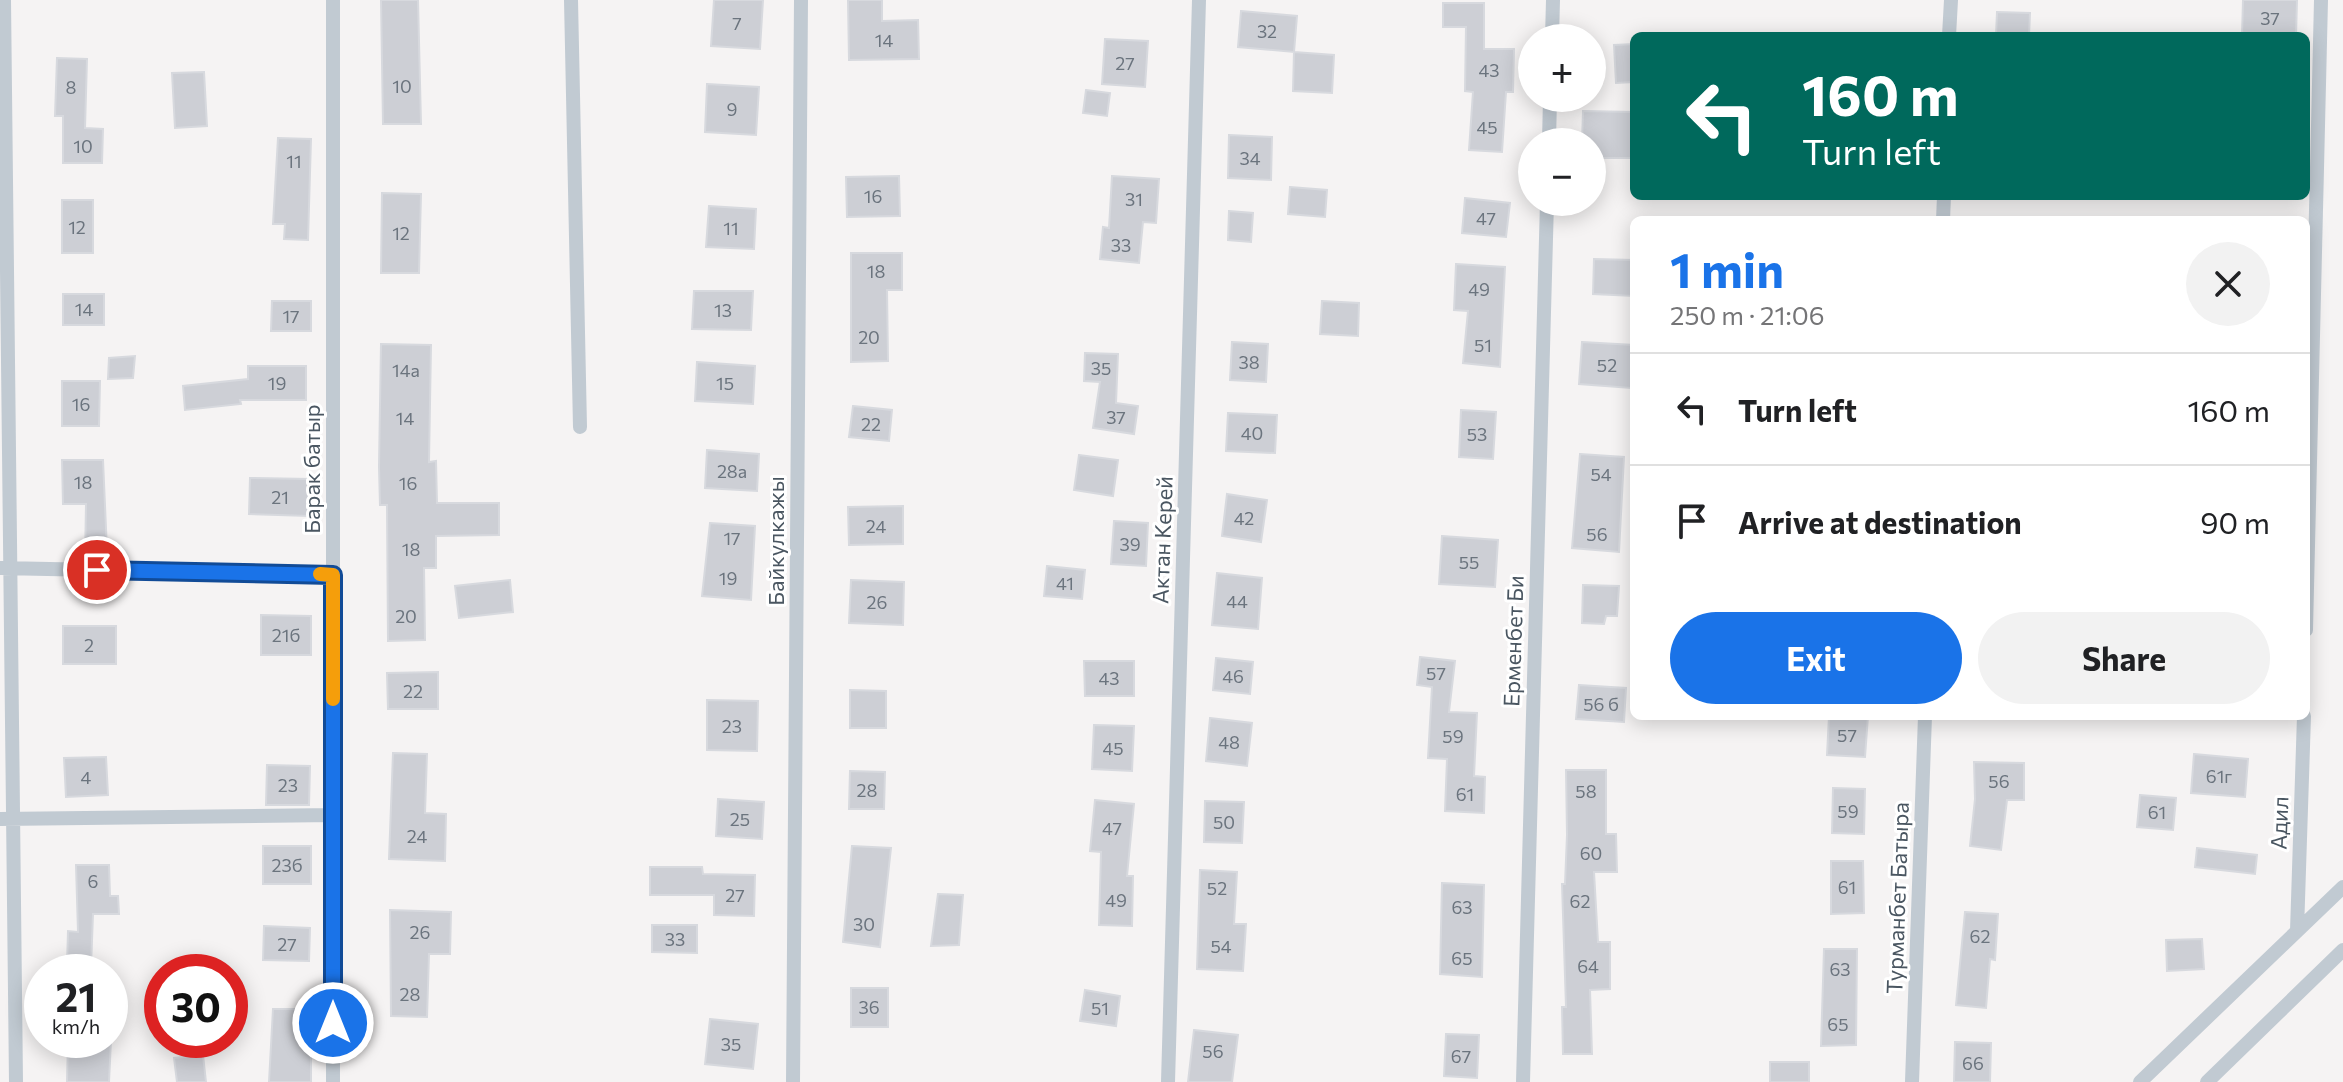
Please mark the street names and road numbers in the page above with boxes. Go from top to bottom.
street label: Барак батыр [298,404,325,534]
street label: Актан Керей [1146,475,1178,605]
street label: Байкулкажы [762,476,789,606]
street label: Ерменбет Би [1497,575,1529,707]
street label: Адил [2265,796,2293,850]
street label: Турманбет Батыра [1880,802,1914,994]

